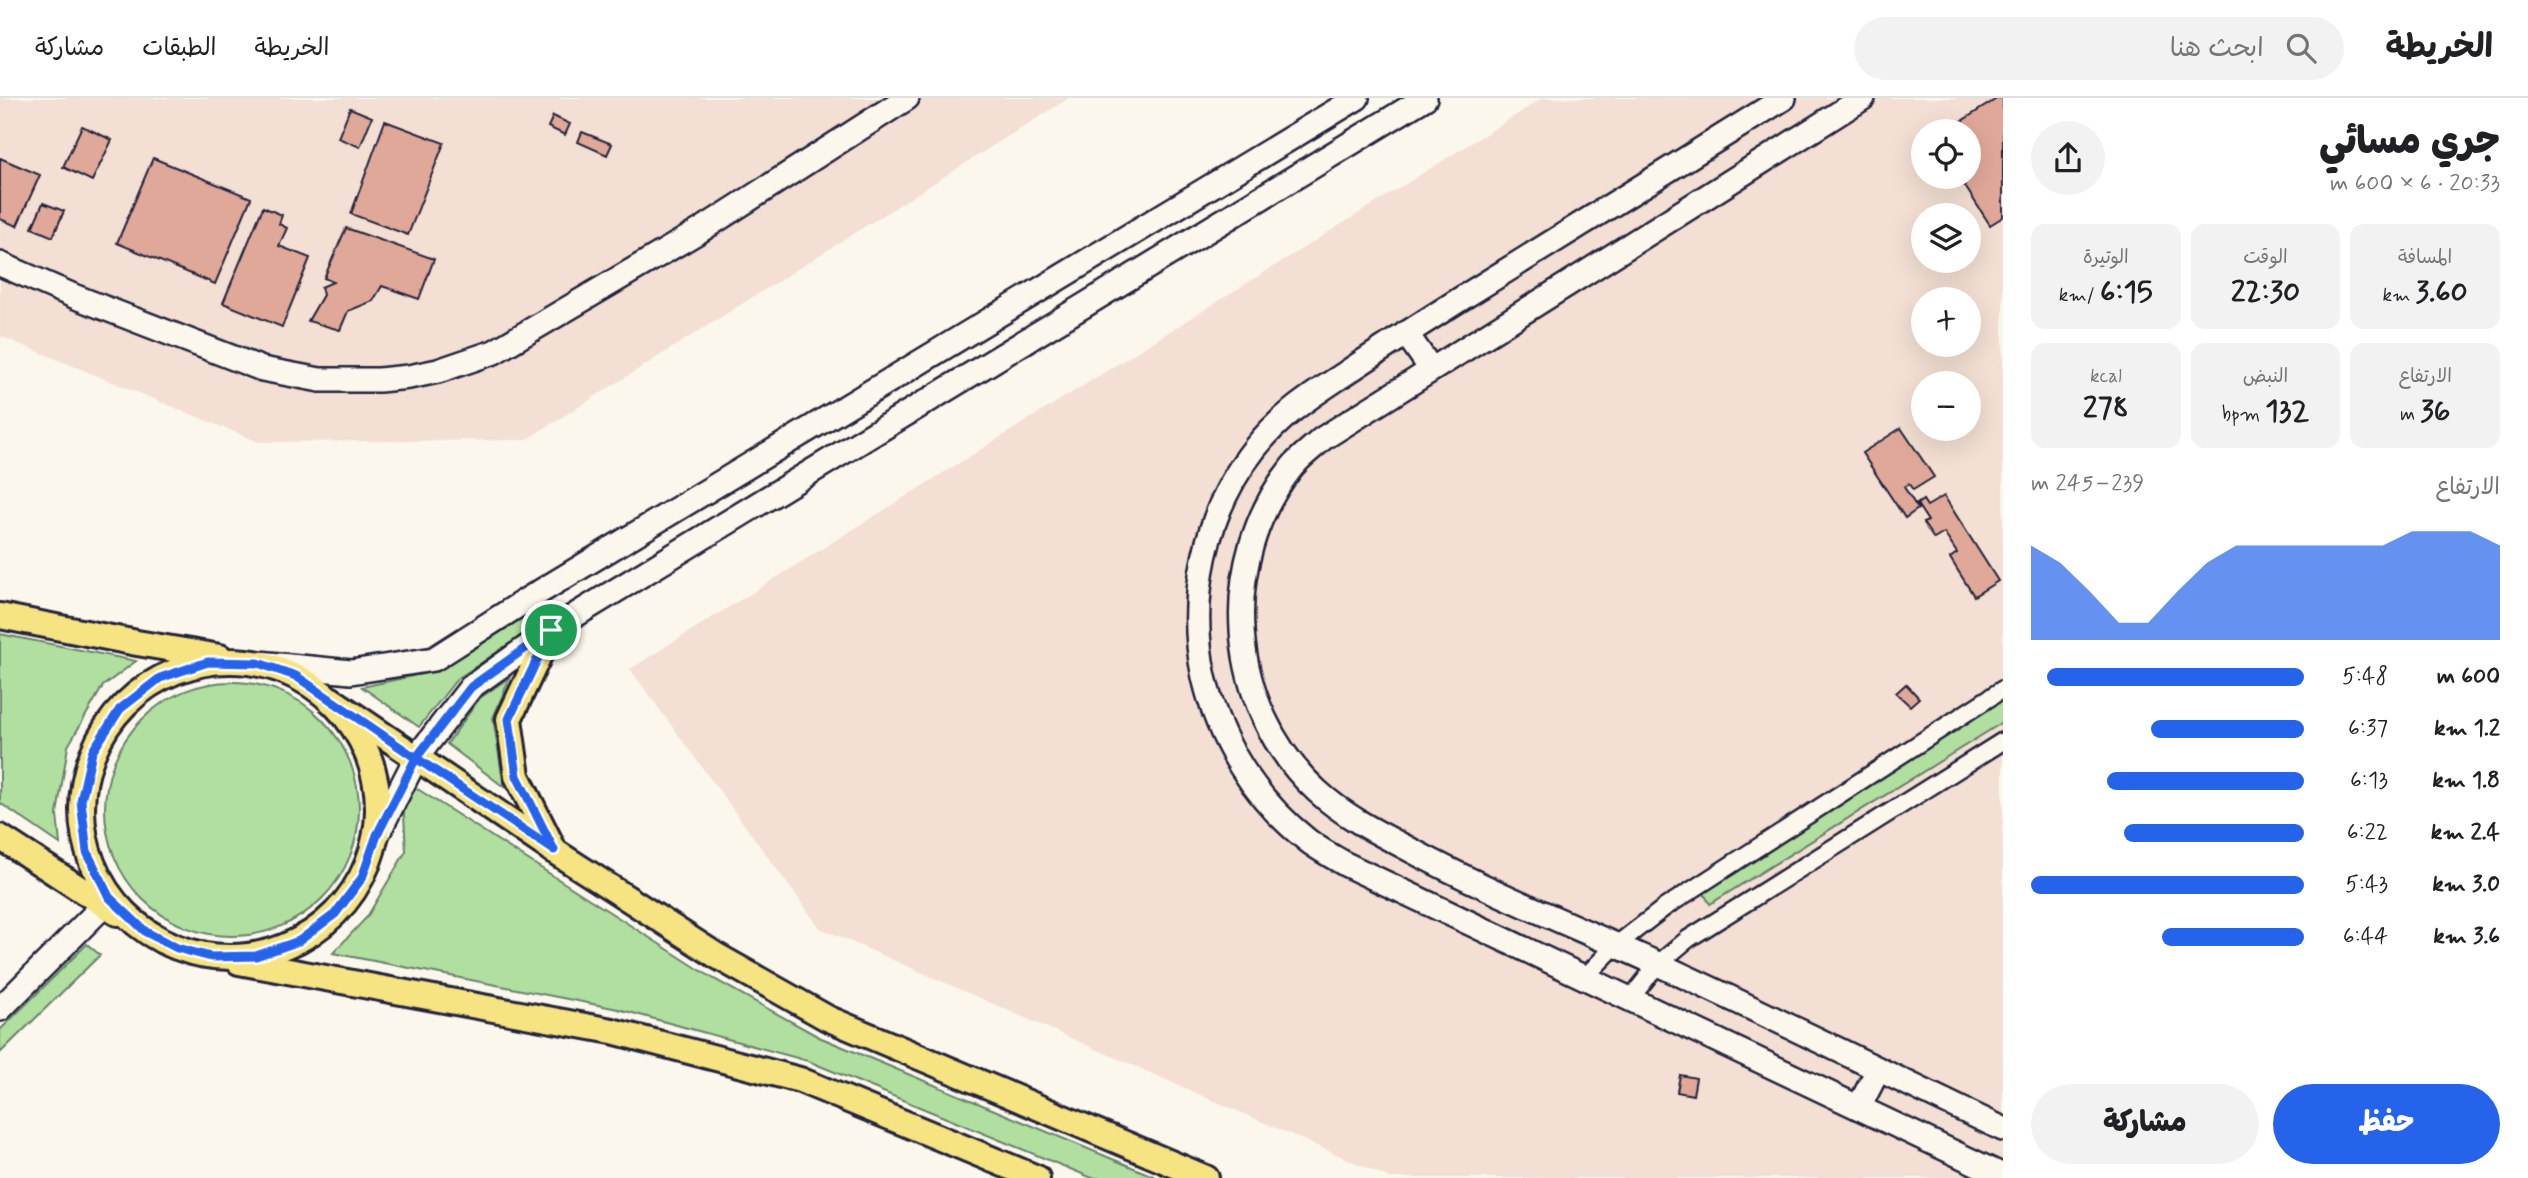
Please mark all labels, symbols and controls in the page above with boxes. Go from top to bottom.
search box [1854,17,2344,80]
text: الخريطة [2386,26,2493,70]
icon: search [2282,29,2320,67]
text: ابحث هنا [2170,32,2264,66]
text: مشاركة [35,33,104,64]
text: الطبقات [142,33,217,64]
text: الخريطة [255,33,329,64]
text: جري مسائي [2319,118,2500,167]
map controls [1911,119,1981,441]
button: locate [1911,119,1981,189]
button: share [2031,121,2105,195]
text: 20:33 · 6 × 600 m [2330,169,2500,199]
button: layers [1911,203,1981,273]
text: الوتيرة [2083,245,2129,270]
text: الوقت [2243,245,2288,270]
text: المسافة [2398,245,2452,270]
text: 6:15 [2100,273,2153,312]
text: 22:30 [2231,273,2300,312]
text: 3.60 [2415,273,2468,312]
text: /km [2059,283,2100,308]
text: km [2383,283,2415,308]
button: + [1911,287,1981,357]
text: kcal [2090,364,2122,389]
text: النبض [2243,364,2288,389]
text: الارتفاع [2399,364,2452,389]
button: − [1911,371,1981,441]
text: 278 [2083,389,2129,428]
text: 132 [2265,392,2309,431]
text: 36 [2420,392,2450,431]
text: bpm [2222,402,2265,427]
text: m [2400,402,2420,427]
text: 239–245 m [2031,469,2144,499]
text: الارتفاع [2436,473,2500,503]
pin [521,600,581,660]
icon: arrive [532,611,570,649]
text: 5:48 [2342,662,2388,692]
text: 600 m [2437,662,2500,692]
text: 6:37 [2348,714,2388,744]
text: 1.2 km [2434,714,2500,744]
text: 6:13 [2350,766,2388,796]
text: 1.8 km [2432,766,2500,796]
text: 6:22 [2347,818,2388,848]
text: 2.4 km [2431,818,2500,848]
text: 5:43 [2345,870,2388,900]
text: 3.0 km [2432,870,2500,900]
text: 6:44 [2343,922,2388,952]
text: 3.6 km [2433,922,2500,952]
button: مشاركة [2031,1084,2259,1164]
button: حفظ [2273,1084,2500,1164]

